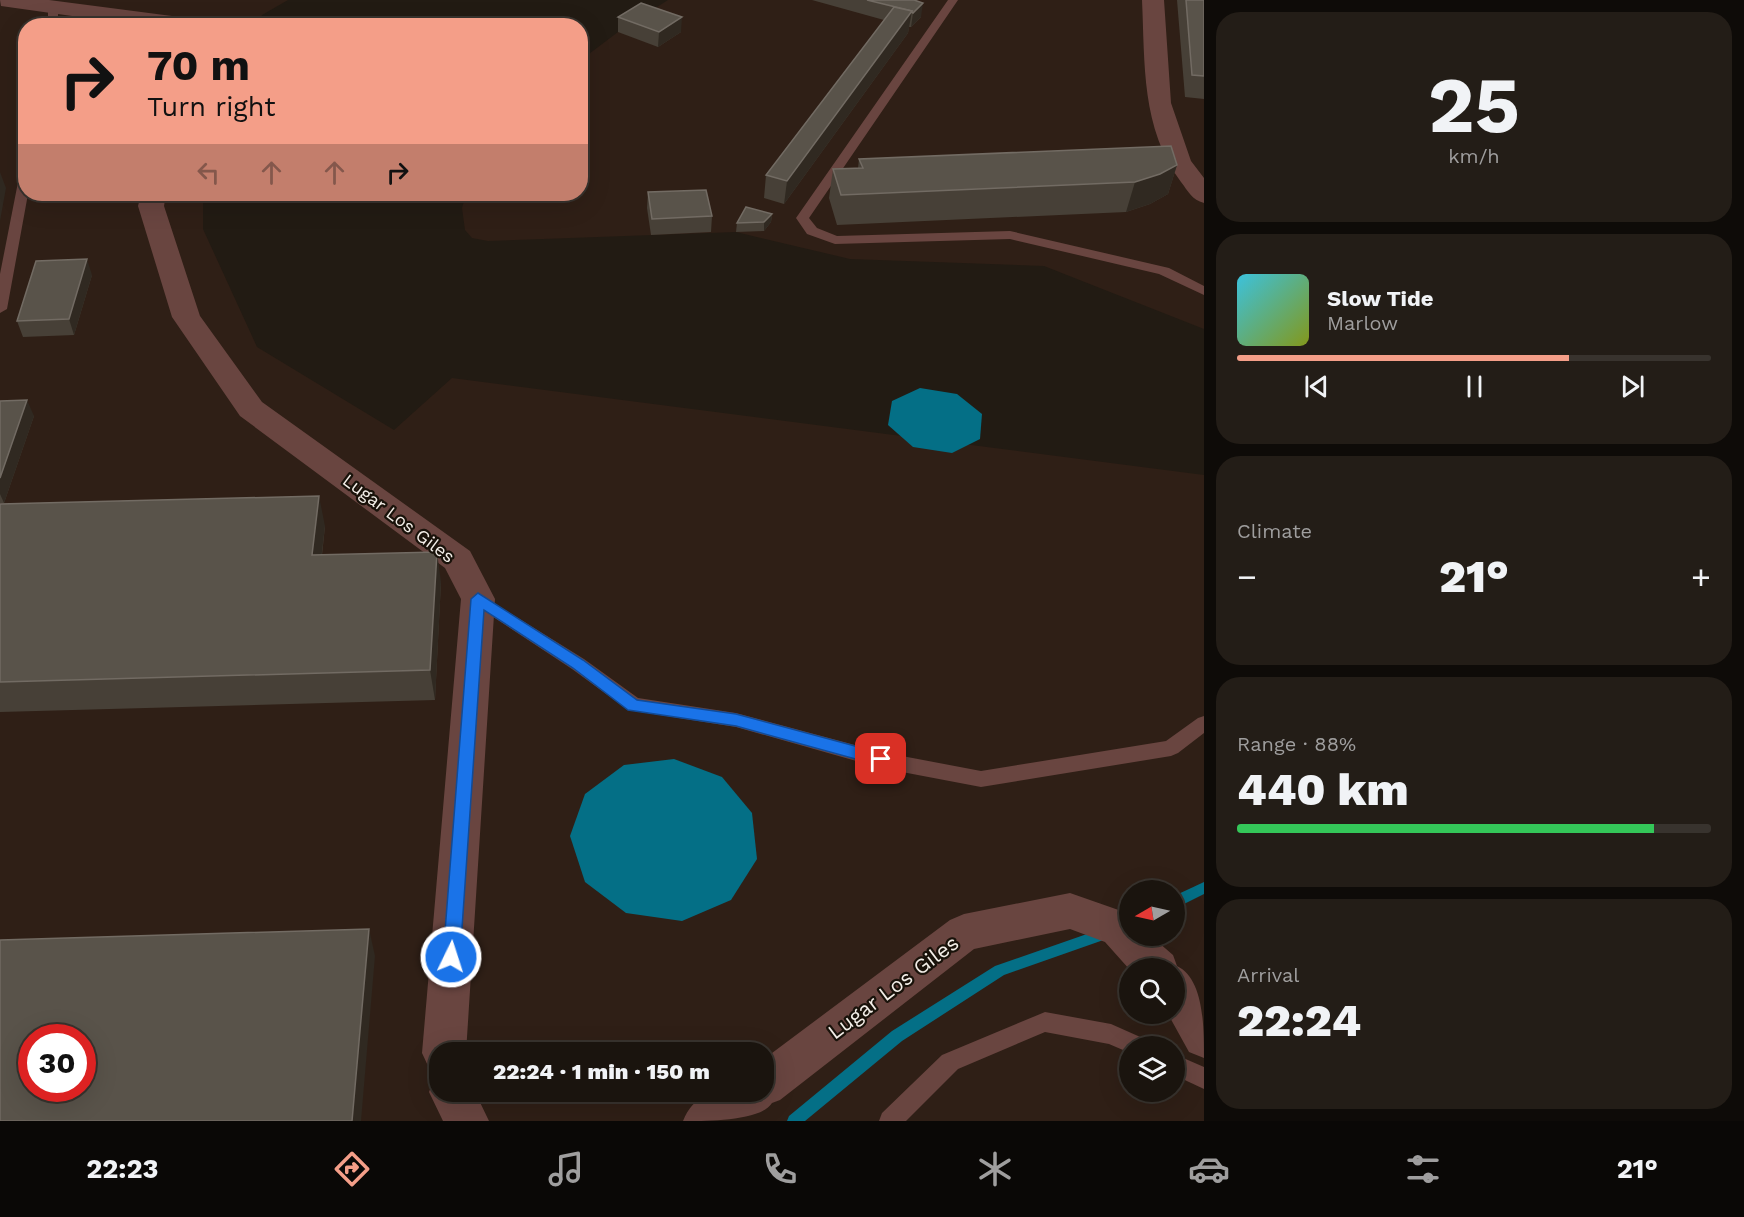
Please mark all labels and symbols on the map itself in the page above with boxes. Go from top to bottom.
street label: Lugar Los Giles [339,469,459,567]
pin [855,733,906,784]
north arrow [1119,880,1185,946]
position arrow [419,925,483,989]
street label: Lugar Los Giles [823,930,963,1044]
speed limit sign: 30 [18,1024,96,1102]

